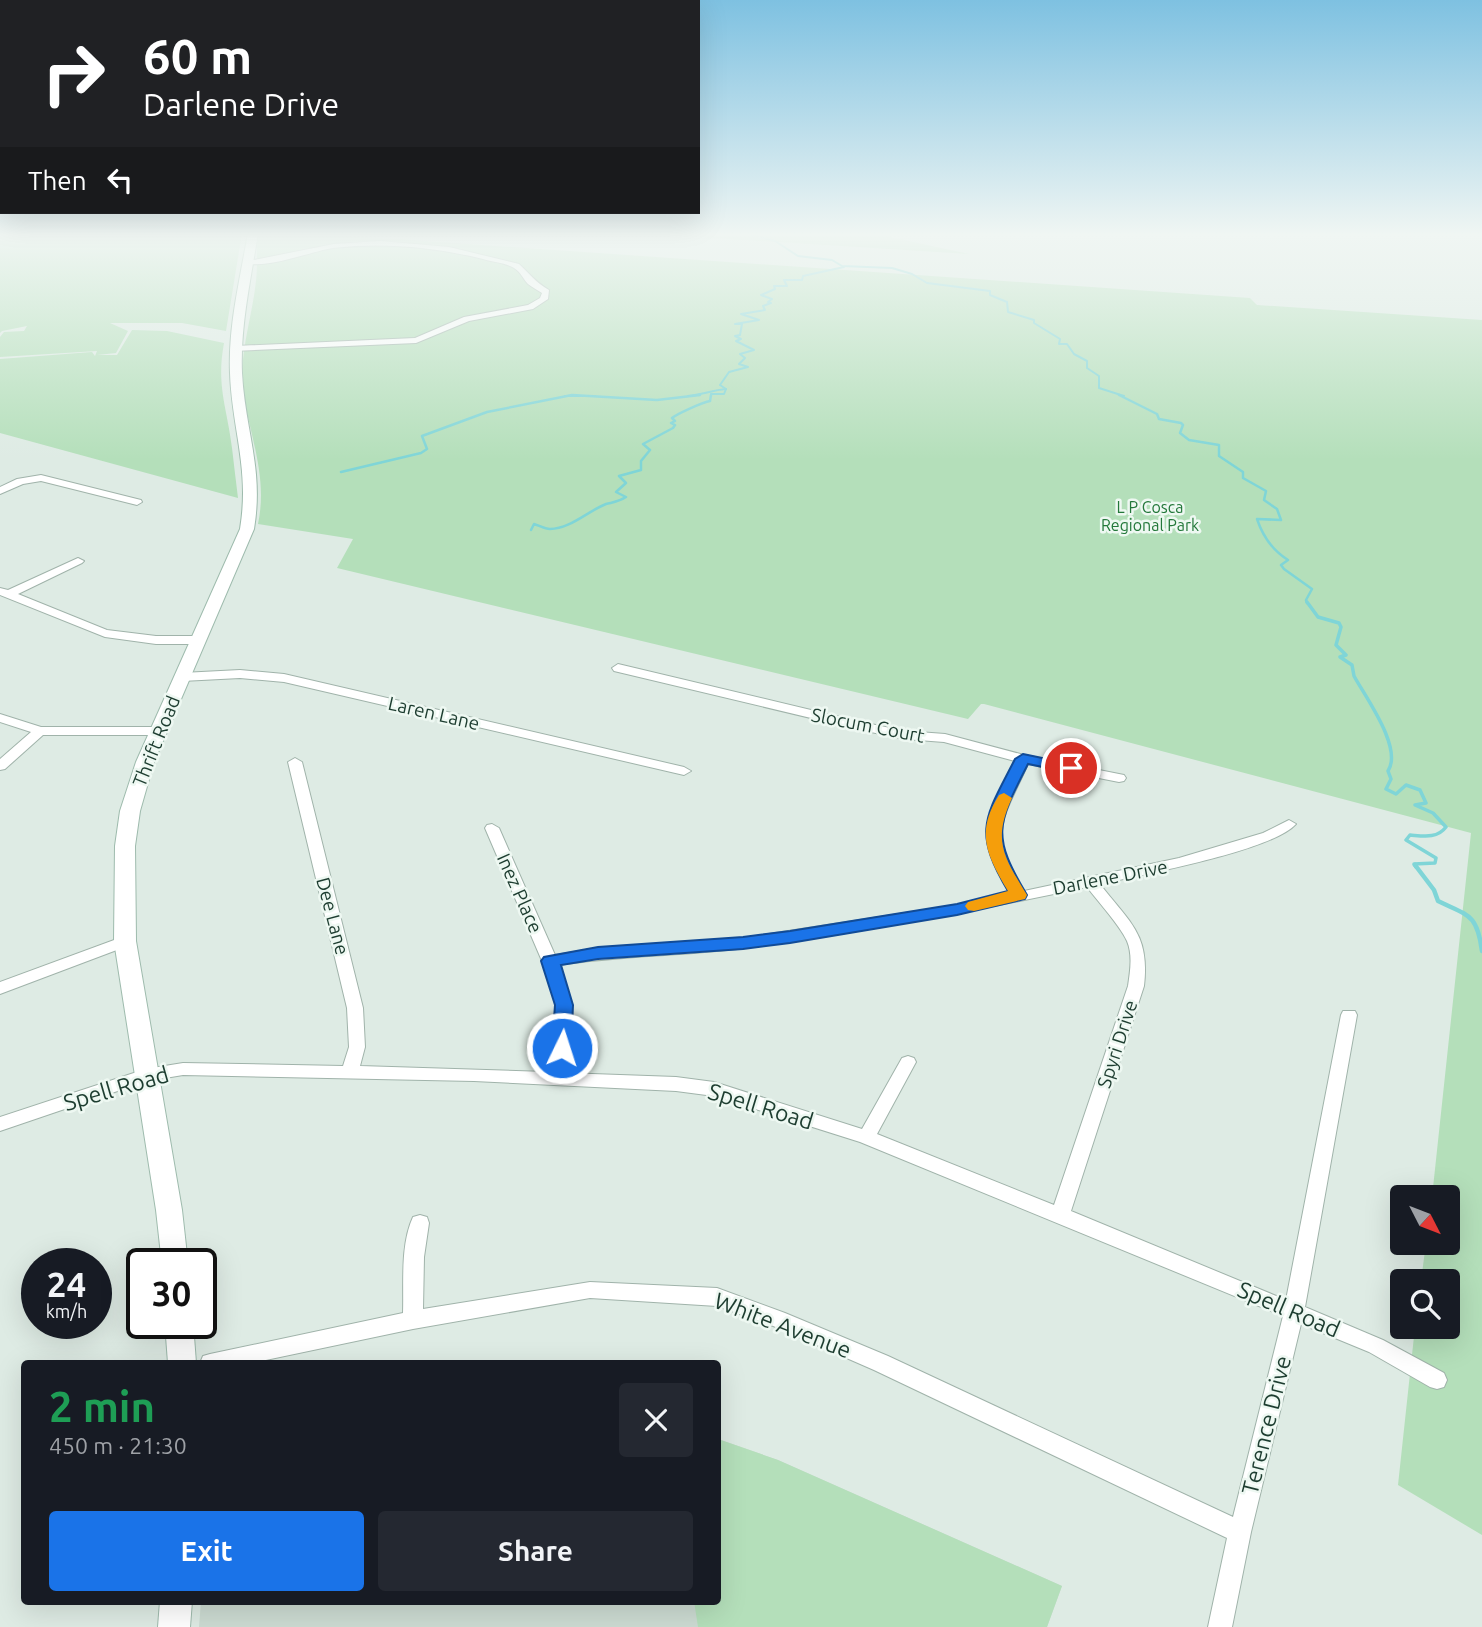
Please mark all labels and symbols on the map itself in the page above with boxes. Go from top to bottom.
park label: L P Cosca Regional Park [1101,498,1199,534]
street label: Thrift Road [128,692,184,790]
street label: Laren Lane [386,692,482,734]
street label: Slocum Court [810,703,927,747]
pin [1041,738,1101,798]
street label: Inez Place [493,850,547,936]
street label: Darlene Drive [1051,855,1169,899]
street label: Dee Lane [312,875,354,957]
street label: Spyri Drive [1092,997,1142,1091]
position arrow [525,1011,599,1085]
street label: Spell Road [60,1061,172,1115]
street label: Spell Road [705,1078,817,1134]
north arrow [1390,1185,1460,1255]
speed limit sign: 30 [126,1248,217,1339]
street label: Spell Road [1234,1276,1344,1342]
street label: White Avenue [711,1287,855,1363]
street label: Terence Drive [1237,1353,1295,1497]

